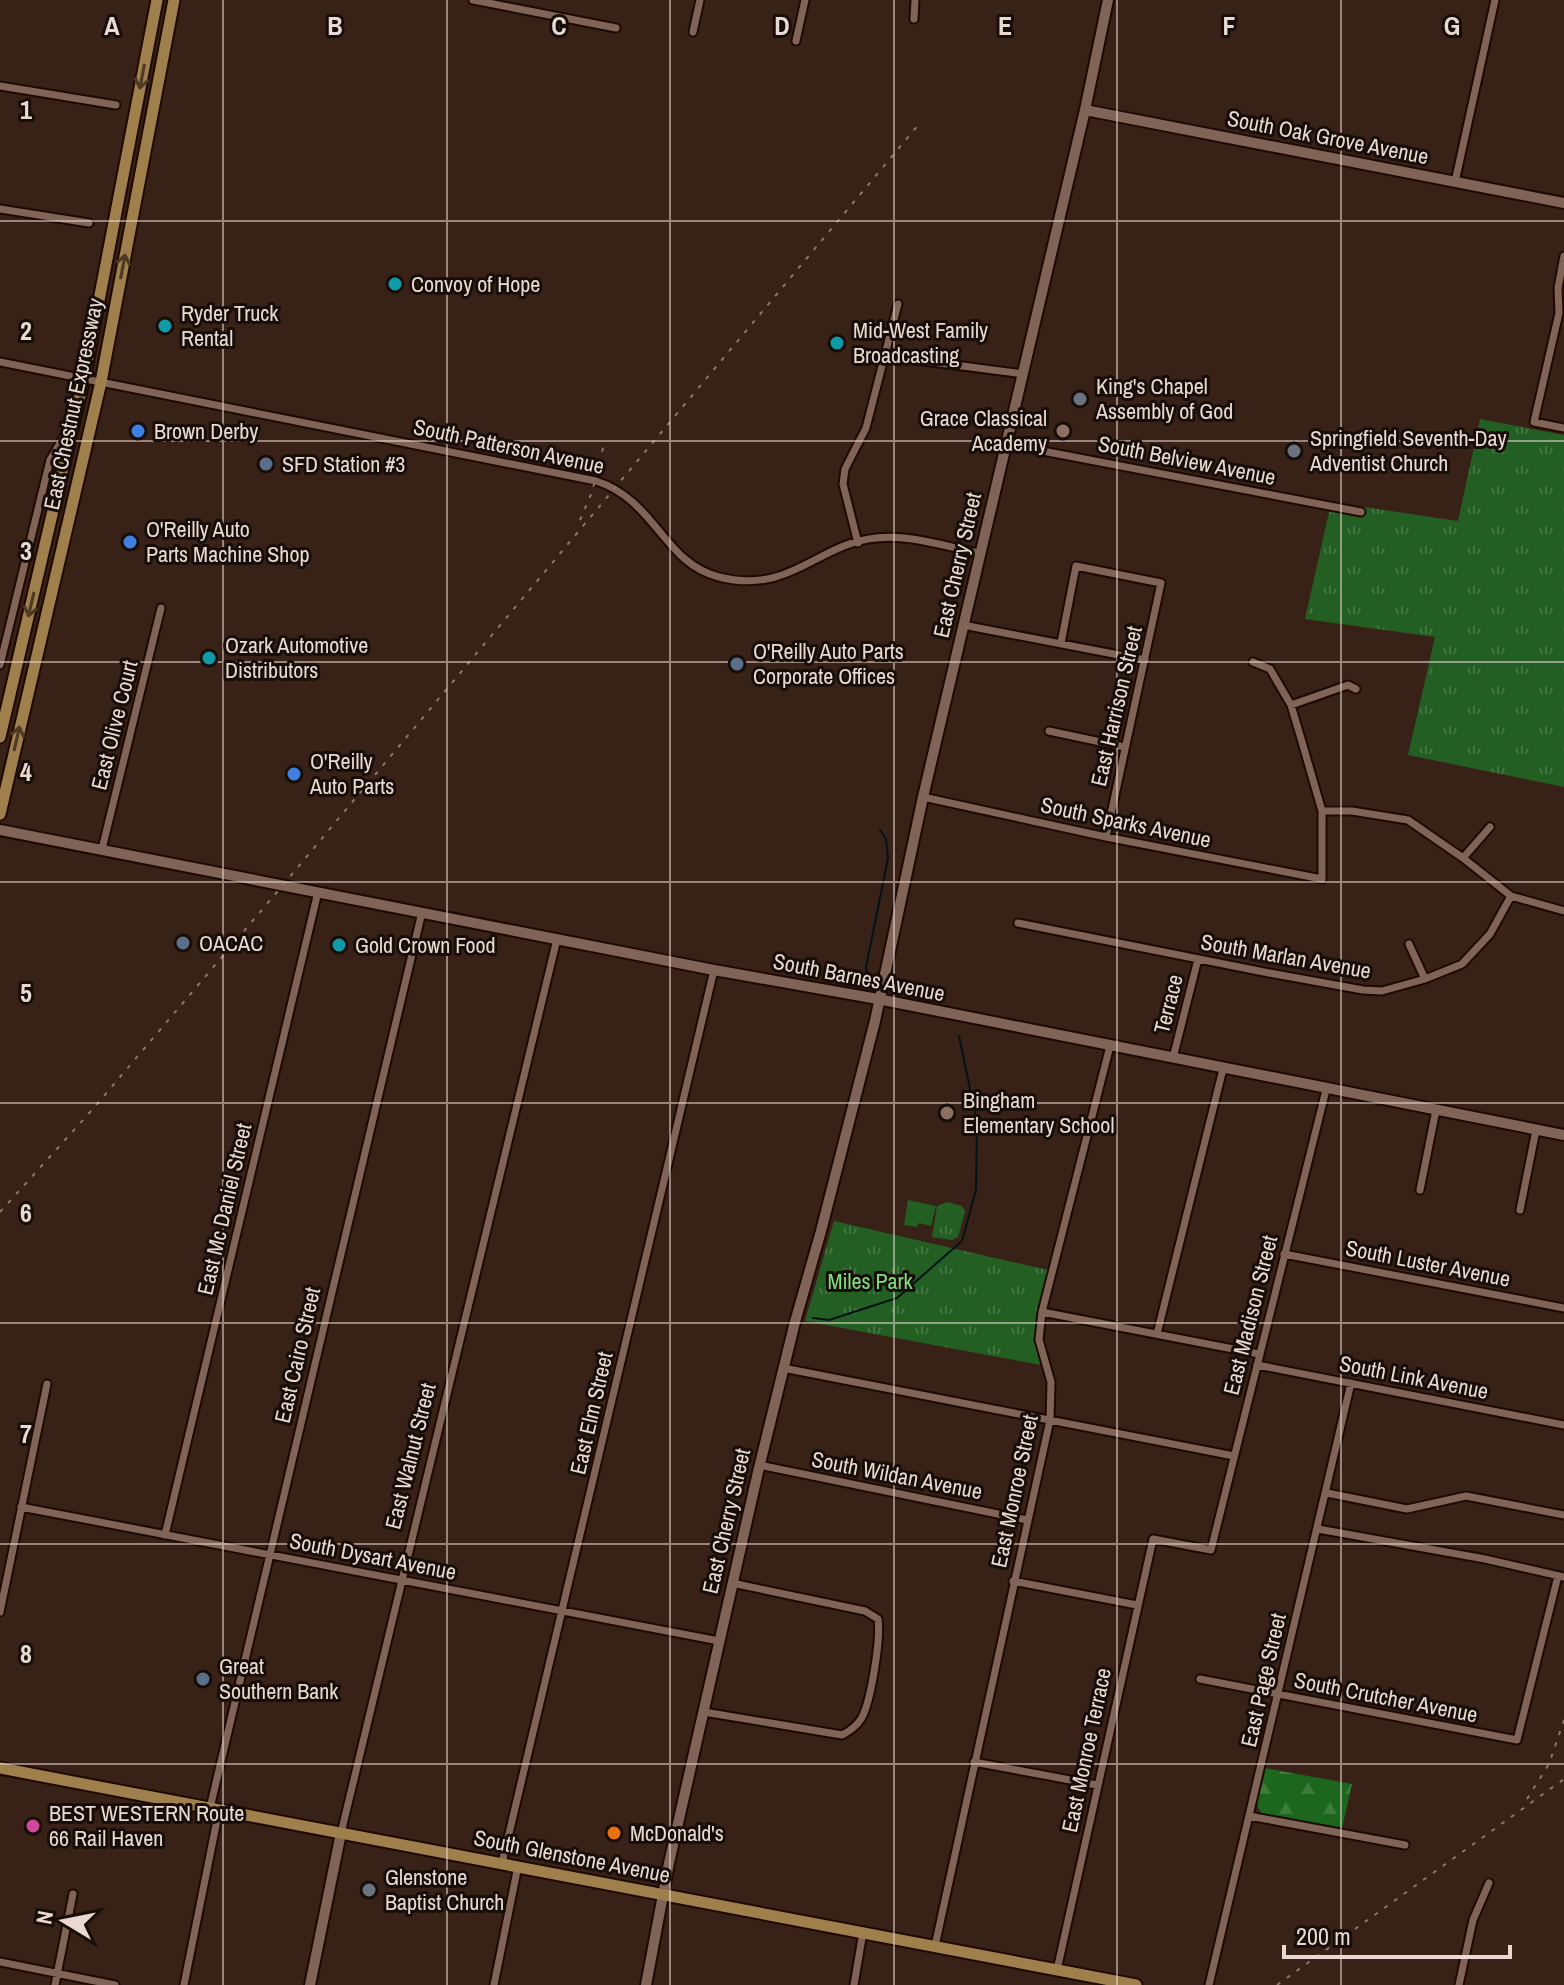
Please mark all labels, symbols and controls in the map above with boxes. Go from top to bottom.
text: A [104,8,120,43]
text: B [327,8,343,43]
text: C [551,8,567,43]
text: D [774,8,790,43]
text: E [998,8,1012,43]
text: F [1222,8,1236,43]
text: G [1444,8,1460,43]
one-way arrow [134,63,149,89]
text: 1 [20,92,32,127]
street label: South Oak Grove Avenue [1225,103,1431,171]
one-way arrow [116,254,131,279]
place label: Convoy of Hope [411,269,540,299]
marker: Convoy of Hope [386,275,404,293]
street label: East Chestnut Expressway [36,295,110,513]
place label: Ryder Truck Rental [181,298,279,353]
text: 2 [20,313,32,348]
place label: Mid-West Family Broadcasting [853,315,988,370]
marker: Ryder Truck Rental [156,317,174,335]
marker: Mid-West Family Broadcasting [828,334,846,352]
place label: King's Chapel Assembly of God [1095,371,1233,426]
marker: King's Chapel Assembly of God [1071,390,1089,408]
place label: Grace Classical Academy [920,403,1047,458]
street label: South Patterson Avenue [411,411,607,481]
place label: Brown Derby [154,416,258,446]
marker: Brown Derby [129,422,147,440]
marker: Grace Classical Academy [1054,422,1072,440]
place label: Springfield Seventh-Day Adventist Church [1309,423,1507,478]
street label: South Belview Avenue [1096,428,1278,492]
marker: Springfield Seventh-Day Adventist Church [1285,442,1303,460]
place label: SFD Station #3 [282,449,405,479]
marker: SFD Station #3 [257,455,275,473]
street label: East Cherry Street [926,489,988,641]
place label: O'Reilly Auto Parts Machine Shop [146,514,309,569]
text: 3 [20,533,32,568]
marker: O'Reilly Auto Parts Machine Shop [121,533,139,551]
one-way arrow [23,592,38,617]
street label: East Harrison Street [1083,623,1149,789]
place label: Ozark Automotive Distributors [225,630,368,685]
place label: O'Reilly Auto Parts Corporate Offices [753,636,904,691]
marker: Ozark Automotive Distributors [200,649,218,667]
marker: O'Reilly Auto Parts Corporate Offices [728,655,746,673]
street label: East Olive Court [83,657,145,793]
one-way arrow [11,726,26,752]
place label: O'Reilly Auto Parts [309,746,394,801]
text: 4 [20,754,32,789]
marker: O'Reilly Auto Parts [285,765,303,783]
street label: South Sparks Avenue [1038,789,1214,855]
street label: South Marlan Avenue [1199,926,1373,986]
place label: OACAC [199,928,263,958]
place label: Gold Crown Food [355,930,496,960]
marker: OACAC [174,934,192,952]
marker: Gold Crown Food [330,936,348,954]
street label: South Barnes Avenue [771,946,947,1008]
street label: Terrace [1146,971,1190,1037]
text: 5 [20,975,32,1010]
place label: Bingham Elementary School [963,1085,1114,1140]
marker: Bingham Elementary School [938,1104,956,1122]
street label: East Mc Daniel Street [190,1120,258,1298]
text: 6 [20,1195,32,1230]
street label: East Madison Street [1216,1232,1284,1398]
street label: South Luster Avenue [1343,1232,1513,1294]
park label: Miles Park [827,1266,914,1296]
street label: East Cairo Street [267,1284,327,1426]
street label: South Link Avenue [1337,1348,1491,1406]
street label: East Elm Street [562,1349,620,1477]
street label: East Walnut Street [377,1380,443,1532]
street label: East Monroe Street [983,1412,1045,1570]
text: 7 [20,1416,32,1451]
street label: South Wildan Avenue [809,1444,985,1506]
street label: East Cherry Street [695,1445,757,1597]
street label: South Dysart Avenue [287,1525,459,1587]
street label: East Page Street [1233,1610,1293,1750]
text: 8 [20,1636,32,1671]
place label: Great Southern Bank [219,1651,339,1706]
street label: East Monroe Terrace [1054,1665,1118,1835]
street label: South Crutcher Avenue [1292,1665,1480,1729]
marker: Great Southern Bank [194,1670,212,1688]
place label: BEST WESTERN Route 66 Rail Haven [49,1798,244,1853]
marker: BEST WESTERN Route 66 Rail Haven [24,1817,42,1835]
place label: McDonald's [630,1818,724,1848]
street label: South Glenstone Avenue [471,1822,673,1890]
marker: McDonald's [605,1824,623,1842]
place label: Glenstone Baptist Church [385,1862,504,1917]
north arrow [24,1881,104,1961]
marker: Glenstone Baptist Church [360,1881,378,1899]
text: N [28,1909,60,1927]
scale bar [1284,1909,1510,1959]
text: 200 m [1296,1920,1351,1952]

